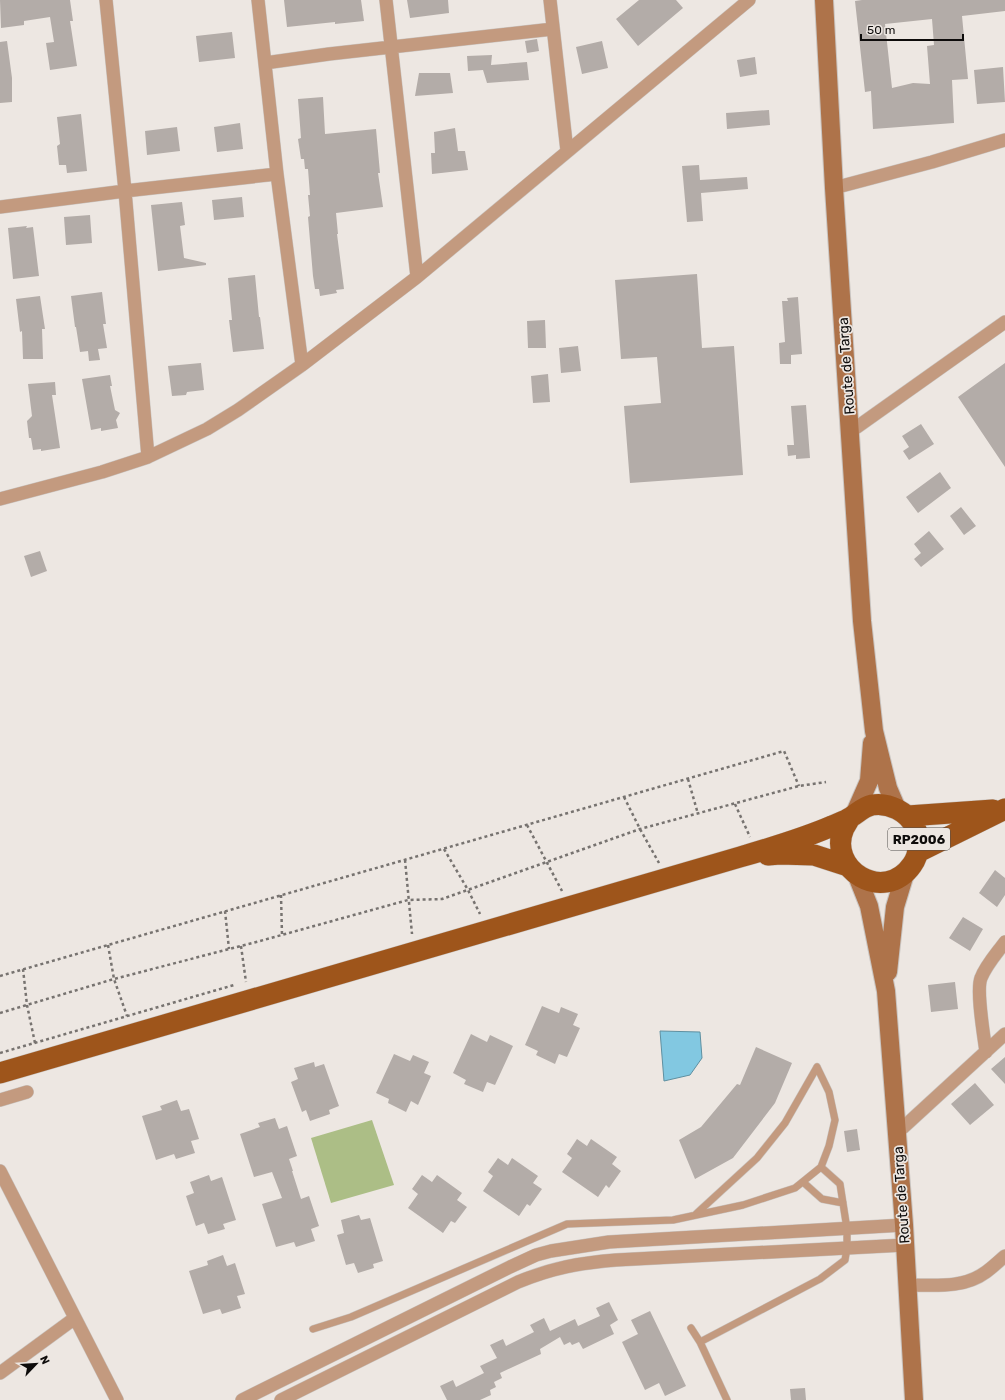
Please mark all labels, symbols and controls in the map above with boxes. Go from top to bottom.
scale bar [861,16,963,42]
text: 50 m [867,23,895,37]
street label: Route de Targa [835,317,858,415]
road number: RP2006 [888,828,950,850]
street label: Route de Targa [890,1146,913,1244]
north arrow [16,1344,56,1384]
text: N [37,1354,52,1366]

